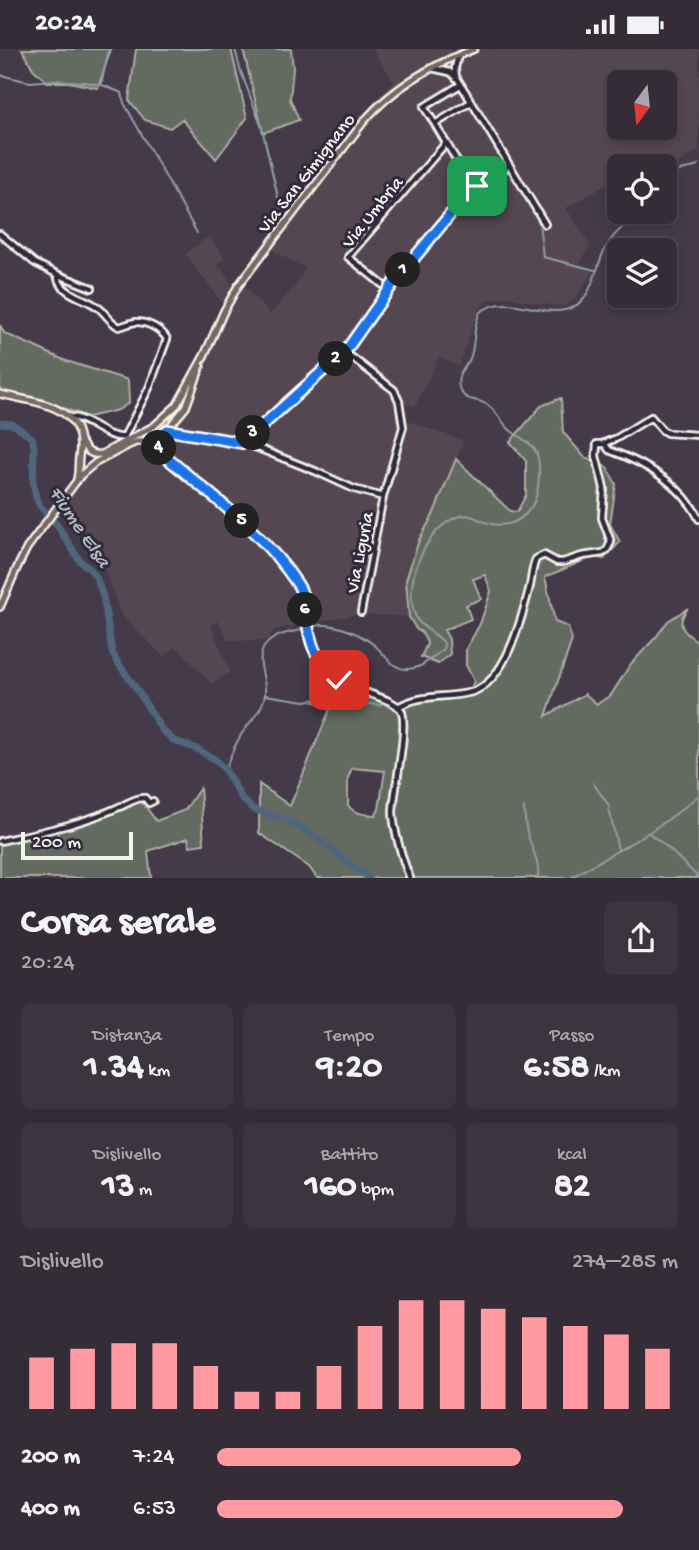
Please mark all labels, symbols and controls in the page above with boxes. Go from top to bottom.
text: 20:24 [35,9,96,40]
north arrow [607,70,677,140]
map controls [607,70,677,308]
street label: Via San Gimignano [253,110,362,239]
button: locate [607,154,677,224]
pin [447,156,507,216]
icon: arrive [458,167,496,205]
street label: Via Umbria [337,172,411,254]
button: layers [607,238,677,308]
pin: 1 [386,253,420,287]
text: 1 [399,258,406,281]
pin: 2 [318,341,354,377]
text: 2 [331,347,340,370]
pin: 3 [236,415,270,451]
text: 3 [248,421,257,444]
pin: 4 [142,431,176,465]
text: 4 [154,436,163,459]
water label: Fiume Elsa [42,482,115,575]
pin: 5 [224,503,260,539]
text: 5 [237,509,247,532]
street label: Via Liguria [342,509,381,596]
pin: 6 [288,593,322,627]
text: 6 [300,598,309,621]
pin [309,650,369,710]
icon: check [320,661,358,699]
scale bar [21,829,133,861]
text: 200 m [32,832,81,855]
button: share [604,901,678,975]
text: Corsa serale [21,902,215,946]
text: 20:24 [21,950,75,977]
text: Distanza [92,1025,162,1048]
text: Tempo [325,1025,374,1048]
text: Passo [549,1025,594,1048]
text: 1.34 [84,1048,144,1089]
text: 9:20 [317,1048,382,1089]
text: 6:58 [523,1048,589,1089]
text: km [144,1060,170,1083]
text: /km [589,1060,620,1083]
text: Dislivello [93,1144,161,1167]
text: Battito [321,1144,378,1167]
text: kcal [557,1144,587,1167]
text: 13 [102,1167,134,1208]
text: 160 [305,1167,357,1208]
text: 82 [554,1167,590,1208]
text: m [134,1179,152,1202]
text: bpm [357,1179,394,1202]
text: Dislivello [21,1249,104,1276]
text: 274–285 m [572,1249,678,1276]
text: 200 m [21,1444,80,1471]
text: 7:24 [133,1444,174,1471]
text: 400 m [21,1496,80,1523]
text: 6:53 [133,1496,176,1523]

